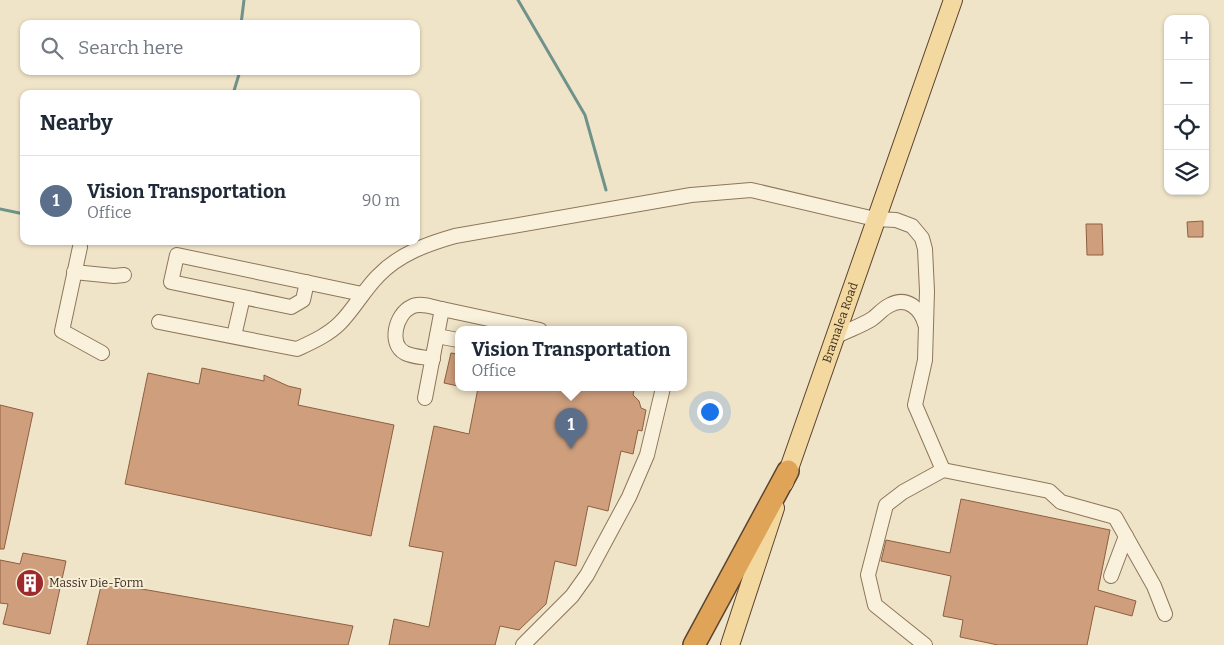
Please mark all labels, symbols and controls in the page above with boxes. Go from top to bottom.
map controls [1164,15,1209,195]
button: + [1164,15,1209,60]
search box [20,20,420,75]
icon: search [38,34,66,62]
text: Search here [78,36,183,59]
button: − [1164,60,1209,105]
button: locate [1164,105,1209,150]
text: Nearby [40,110,113,136]
button: layers [1164,150,1209,195]
text: Vision Transportation [87,180,286,203]
text: 1 [53,191,59,210]
text: 90 m [362,191,400,210]
text: Office [87,203,132,222]
street label: Bramalea Road [820,280,861,365]
popup [455,326,687,391]
text: Vision Transportation [471,338,671,361]
text: Office [471,361,516,380]
your location [697,399,723,425]
pin: 1 [555,408,587,449]
building icon: Massiv Die-Form [15,568,45,598]
place label: Massiv Die-Form [49,576,144,590]

